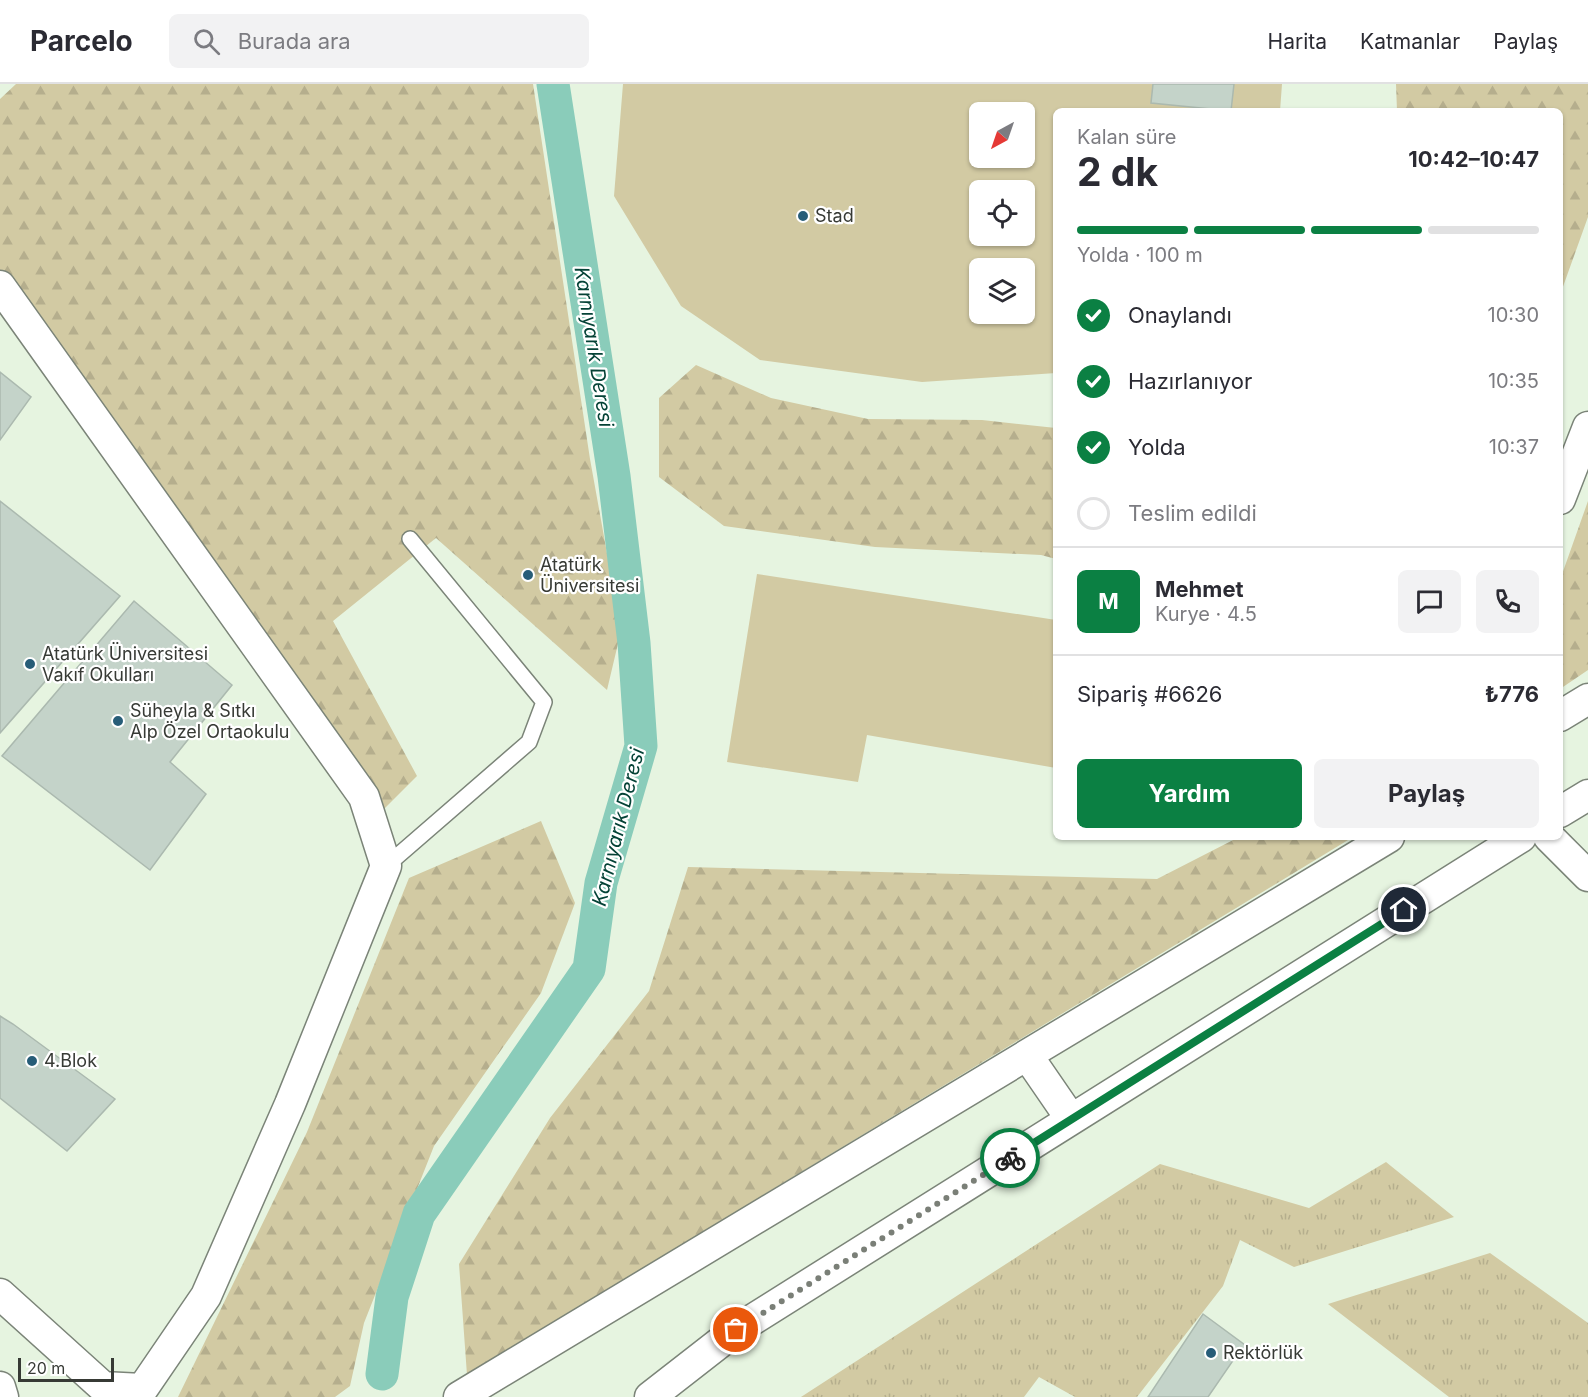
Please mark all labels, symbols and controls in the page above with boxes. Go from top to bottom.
search box [169,14,589,68]
text: Parcelo [30,24,133,58]
icon: search [190,25,223,58]
text: Burada ara [238,28,351,54]
text: Harita [1268,29,1327,54]
text: Katmanlar [1360,29,1460,54]
text: Paylaş [1493,29,1558,54]
north arrow [969,102,1035,168]
map controls [969,102,1035,324]
text: Kalan süre [1077,125,1176,149]
text: 10:42–10:47 [1408,146,1539,172]
text: 2 dk [1077,148,1158,195]
button: locate [969,180,1035,246]
place label: Stad [815,205,854,226]
marker: Stad [796,209,810,223]
text: Yolda · 100 m [1077,243,1203,267]
button: layers [969,258,1035,324]
water label: Karnıyarık Deresi [569,265,619,430]
icon: check [1077,299,1110,332]
text: Onaylandı [1128,302,1232,328]
text: 10:30 [1488,303,1539,327]
icon: check [1077,365,1110,398]
text: Hazırlanıyor [1128,368,1252,394]
text: 10:35 [1488,369,1539,393]
icon: check [1077,431,1110,464]
text: Yolda [1128,434,1186,460]
text: 10:37 [1489,435,1539,459]
text: Teslim edildi [1128,500,1257,526]
place label: Atatürk Üniversitesi [540,554,639,596]
marker: Atatürk Üniversitesi [521,568,535,582]
button: chat [1398,570,1461,633]
button: phone [1476,570,1539,633]
text: Mehmet [1155,576,1244,602]
text: M [1098,588,1119,614]
text: Kurye · 4.5 [1155,602,1257,626]
place label: Atatürk Üniversitesi Vakıf Okulları [42,642,208,685]
marker: Atatürk Üniversitesi Vakıf Okulları [23,657,37,671]
text: Sipariş #6626 [1077,681,1223,707]
text: ₺776 [1485,681,1539,707]
place label: Süheyla & Sıtkı Alp Özel Ortaokulu [130,700,289,742]
marker: Süheyla & Sıtkı Alp Özel Ortaokulu [111,714,125,728]
water label: Karnıyarık Deresi [587,744,650,908]
button: Yardım [1077,759,1302,828]
button: Paylaş [1314,759,1539,828]
pin [1378,884,1429,935]
icon: home [1387,893,1420,926]
place label: 4.Blok [44,1050,97,1071]
marker: 4.Blok [25,1054,39,1068]
courier [980,1128,1040,1188]
icon: bike [994,1142,1027,1175]
pin [710,1304,761,1355]
icon: bag [719,1313,752,1346]
place label: Rektörlük [1223,1342,1303,1363]
marker: Rektörlük [1204,1346,1218,1360]
scale bar [18,1355,114,1382]
text: 20 m [27,1358,65,1378]

